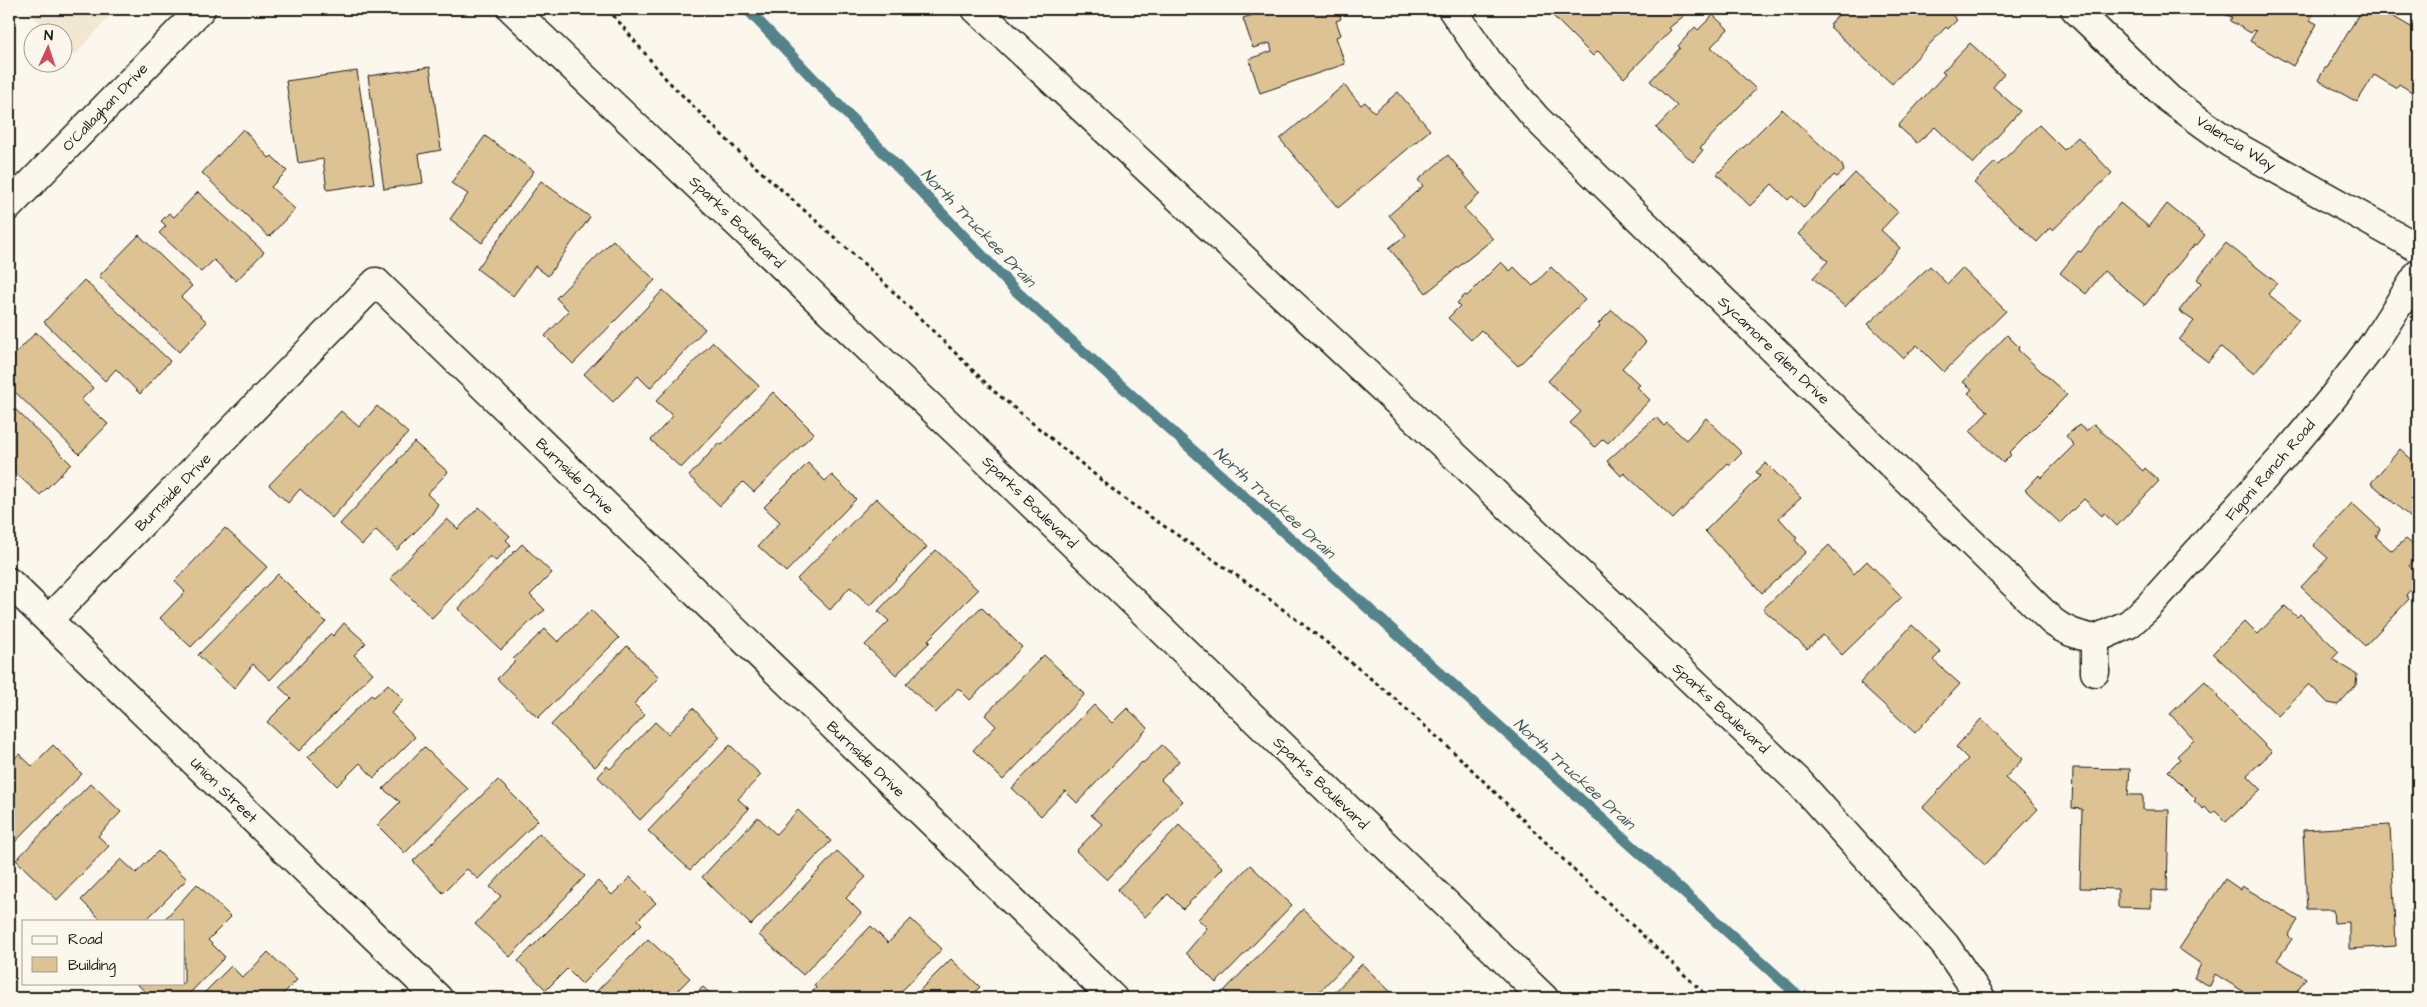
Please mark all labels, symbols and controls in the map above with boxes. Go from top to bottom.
north arrow [22,22,72,72]
text: N [44,26,54,46]
street label: O'Callaghan Drive [58,58,154,157]
street label: Valencia Way [2191,111,2280,177]
water label: North Truckee Drain [916,164,1042,293]
street label: Sparks Boulevard [684,171,789,274]
street label: Sycamore Glen Drive [1712,291,1834,410]
street label: Figoni Ranch Road [2221,415,2321,526]
street label: Burnside Drive [531,433,619,519]
water label: North Truckee Drain [1209,442,1342,565]
street label: Burnside Drive [130,448,216,536]
street label: Sparks Boulevard [977,451,1082,554]
street label: Sparks Boulevard [1668,658,1774,759]
water label: North Truckee Drain [1509,713,1642,836]
street label: Burnside Drive [822,716,910,802]
street label: Sparks Boulevard [1268,732,1373,835]
street label: Union Street [185,753,262,828]
legend [22,920,185,984]
text: Road [68,929,103,950]
text: Building [68,955,116,977]

